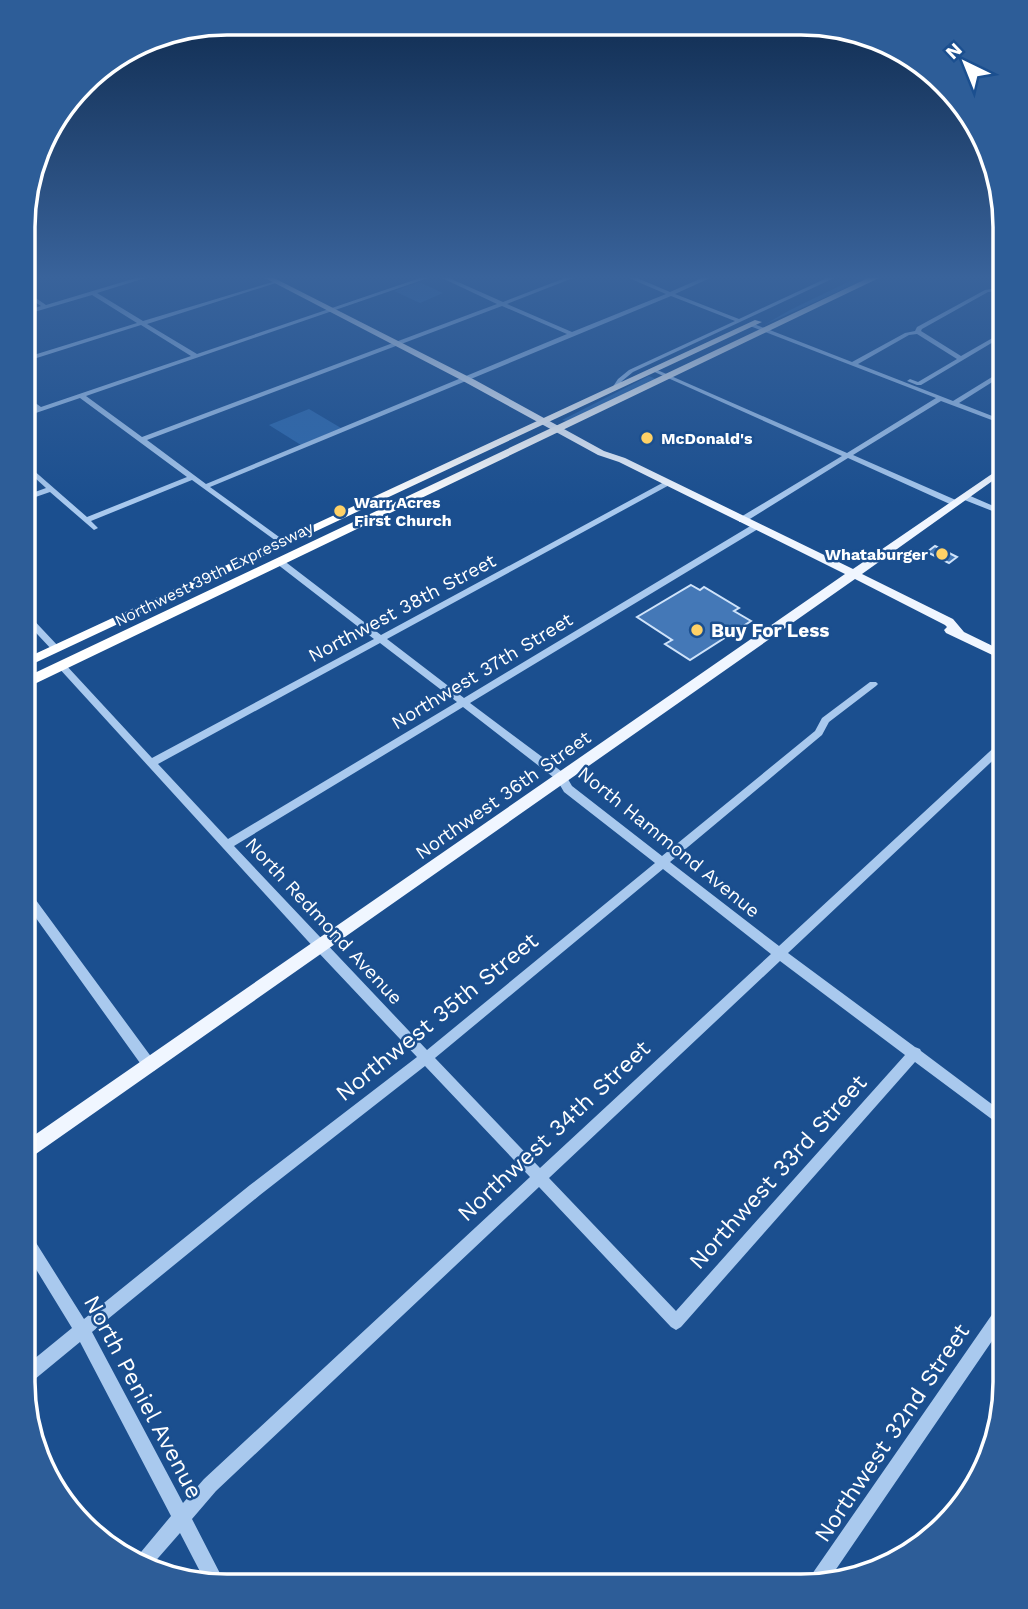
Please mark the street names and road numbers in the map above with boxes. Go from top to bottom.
street label: Northwest 39th Expressway [112,517,317,630]
street label: Northwest 38th Street [304,549,500,667]
street label: Northwest 37th Street [387,608,577,734]
street label: Northwest 36th Street [411,726,595,864]
street label: North Hammond Avenue [573,762,765,922]
street label: North Redmond Avenue [241,833,407,1009]
street label: Northwest 35th Street [330,927,544,1107]
street label: Northwest 34th Street [452,1035,656,1227]
street label: Northwest 33rd Street [684,1069,873,1275]
street label: North Peniel Avenue [78,1291,208,1503]
street label: Northwest 32nd Street [809,1319,975,1547]

